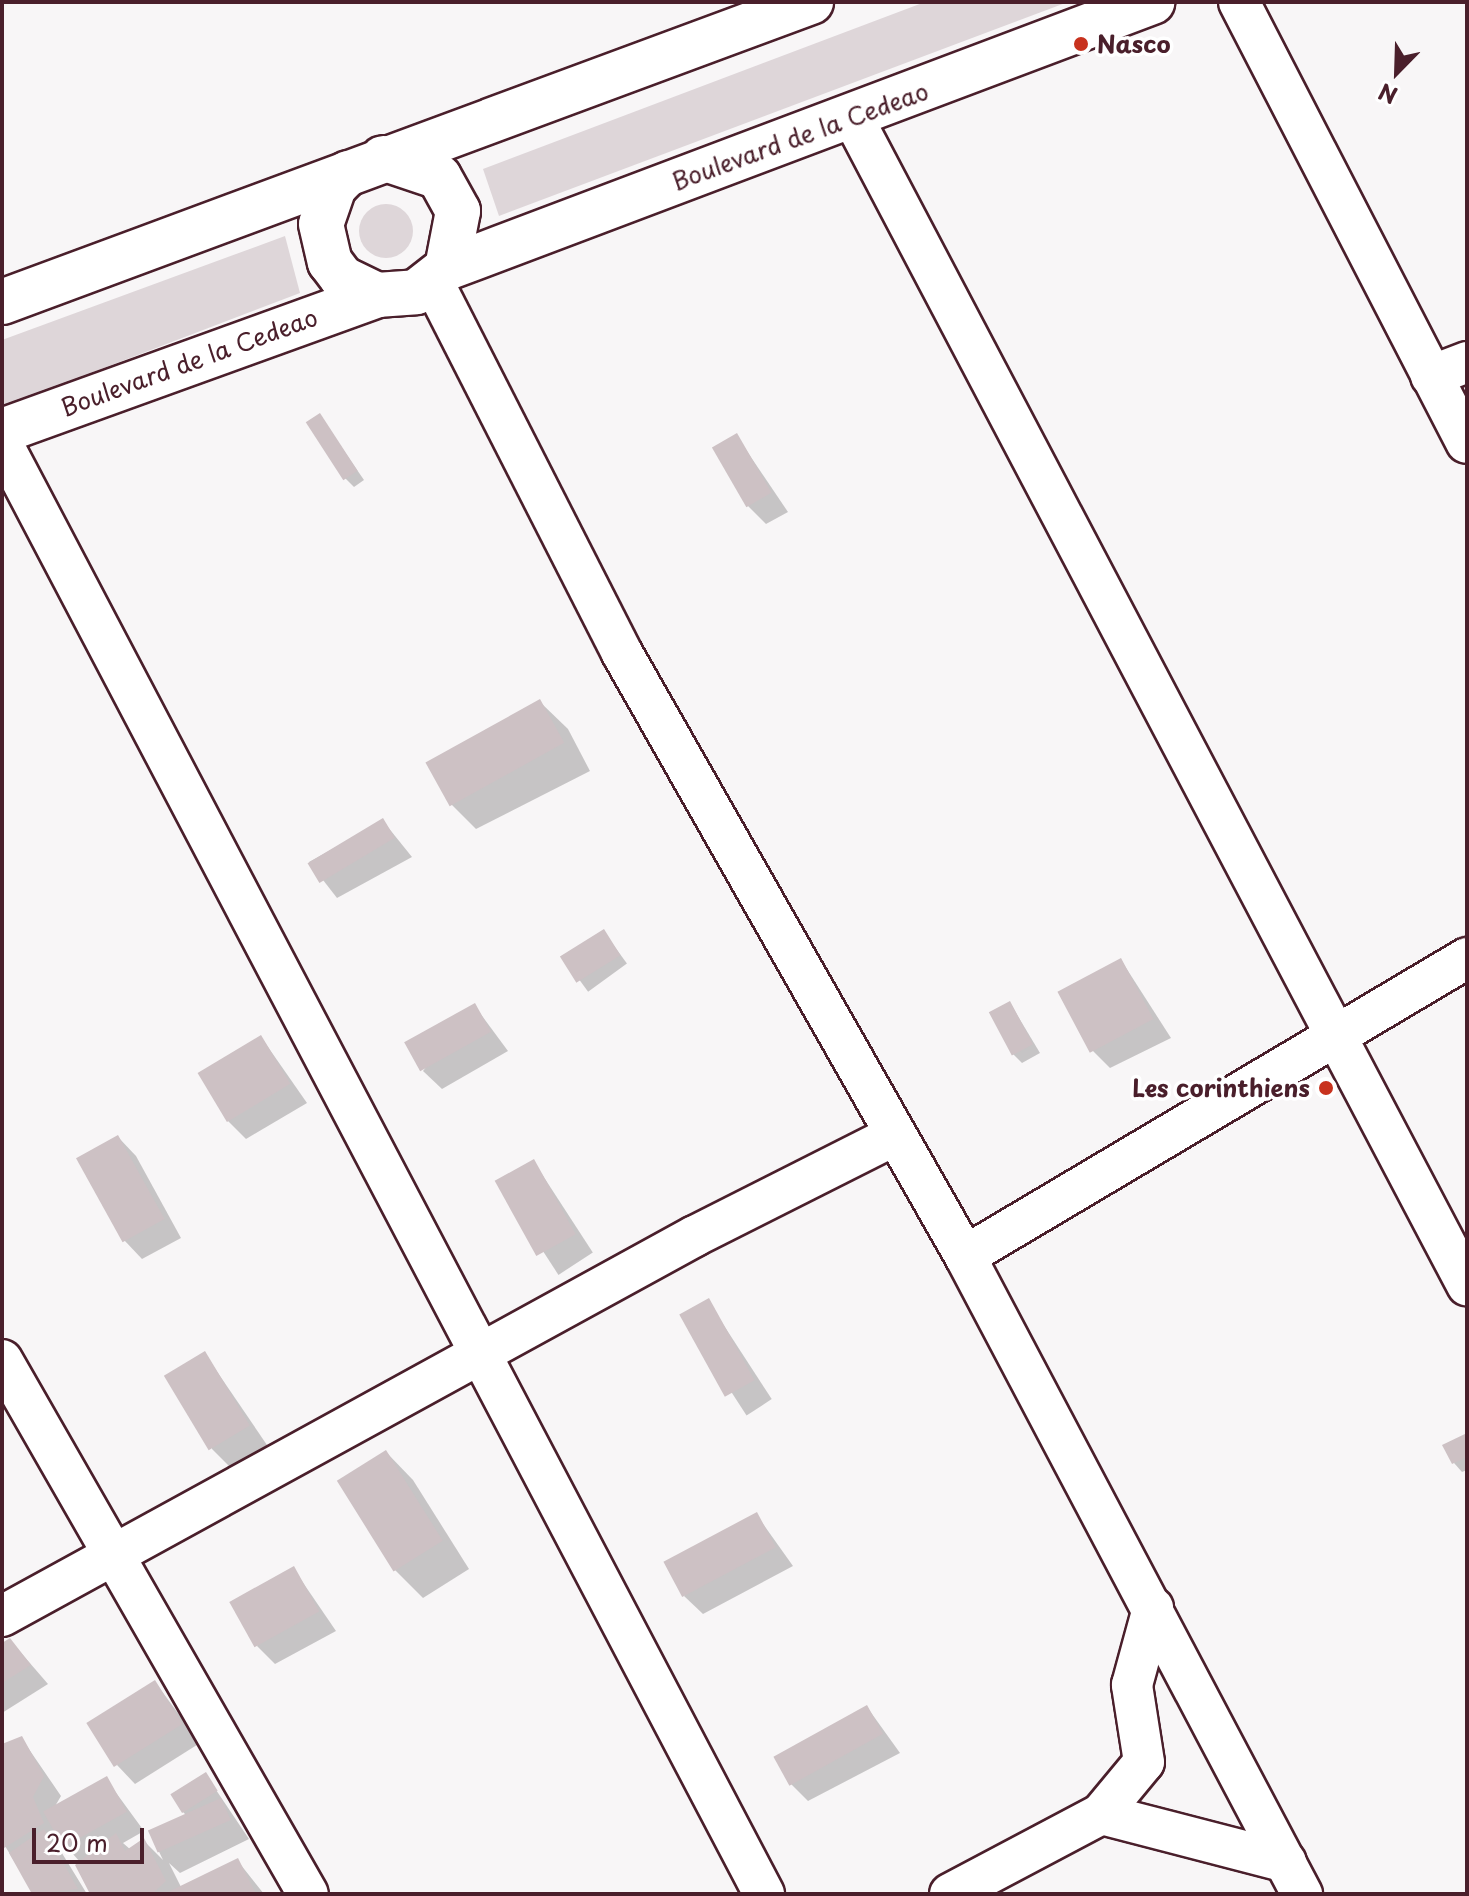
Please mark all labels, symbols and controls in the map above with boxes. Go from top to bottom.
place label: Nasco [1097,30,1171,58]
north arrow [1357,32,1437,112]
marker: Nasco [1072,35,1090,53]
street label: Boulevard de la Cedeao [668,76,932,196]
text: N [1373,76,1402,113]
street label: Boulevard de la Cedeao [57,302,321,422]
place label: Les corinthiens [1130,1074,1310,1102]
marker: Les corinthiens [1317,1079,1335,1097]
scale bar [36,1812,148,1862]
text: 20 m [46,1824,108,1860]

